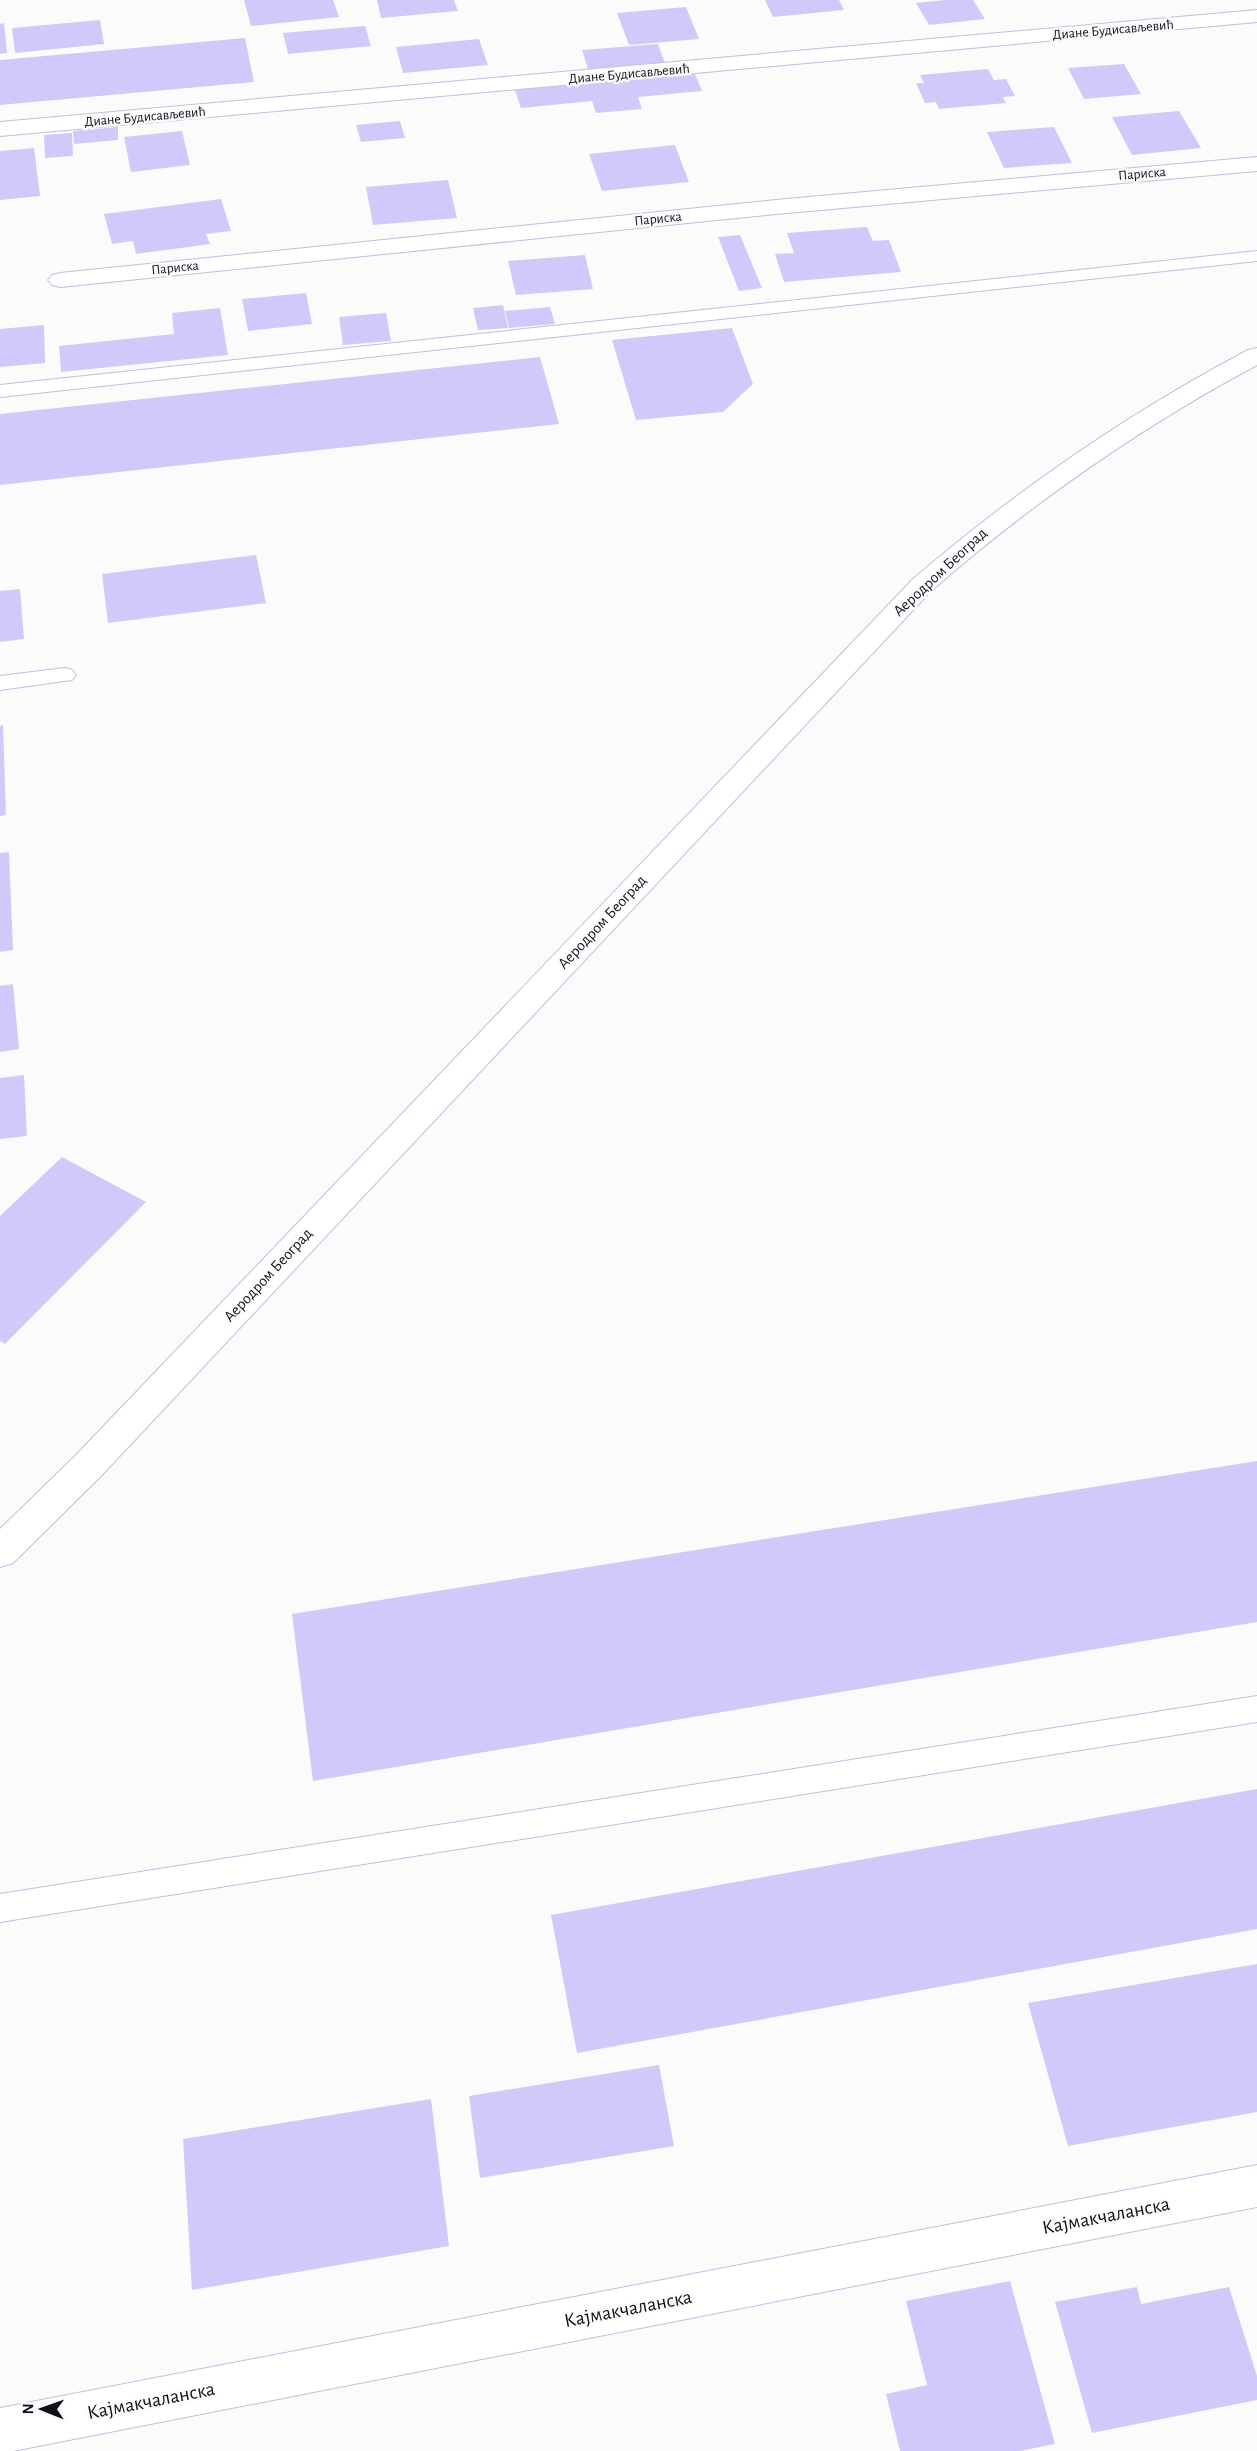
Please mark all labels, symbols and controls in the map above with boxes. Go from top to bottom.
street label: Диане Будисављевић [1052,18,1174,42]
street label: Диане Будисављевић [568,62,690,86]
street label: Диане Будисављевић [84,105,206,129]
street label: Париска [1118,165,1167,183]
street label: Париска [633,209,683,228]
street label: Париска [150,258,200,277]
street label: Аеродром Београд [890,525,990,619]
street label: Аеродром Београд [555,872,649,972]
street label: Аеродром Београд [221,1225,315,1325]
street label: Кајмакчаланска [1040,2194,1172,2238]
street label: Кајмакчаланска [562,2287,694,2331]
north arrow [12,2379,72,2439]
street label: Кајмакчаланска [85,2379,217,2423]
text: N [20,2403,36,2414]

